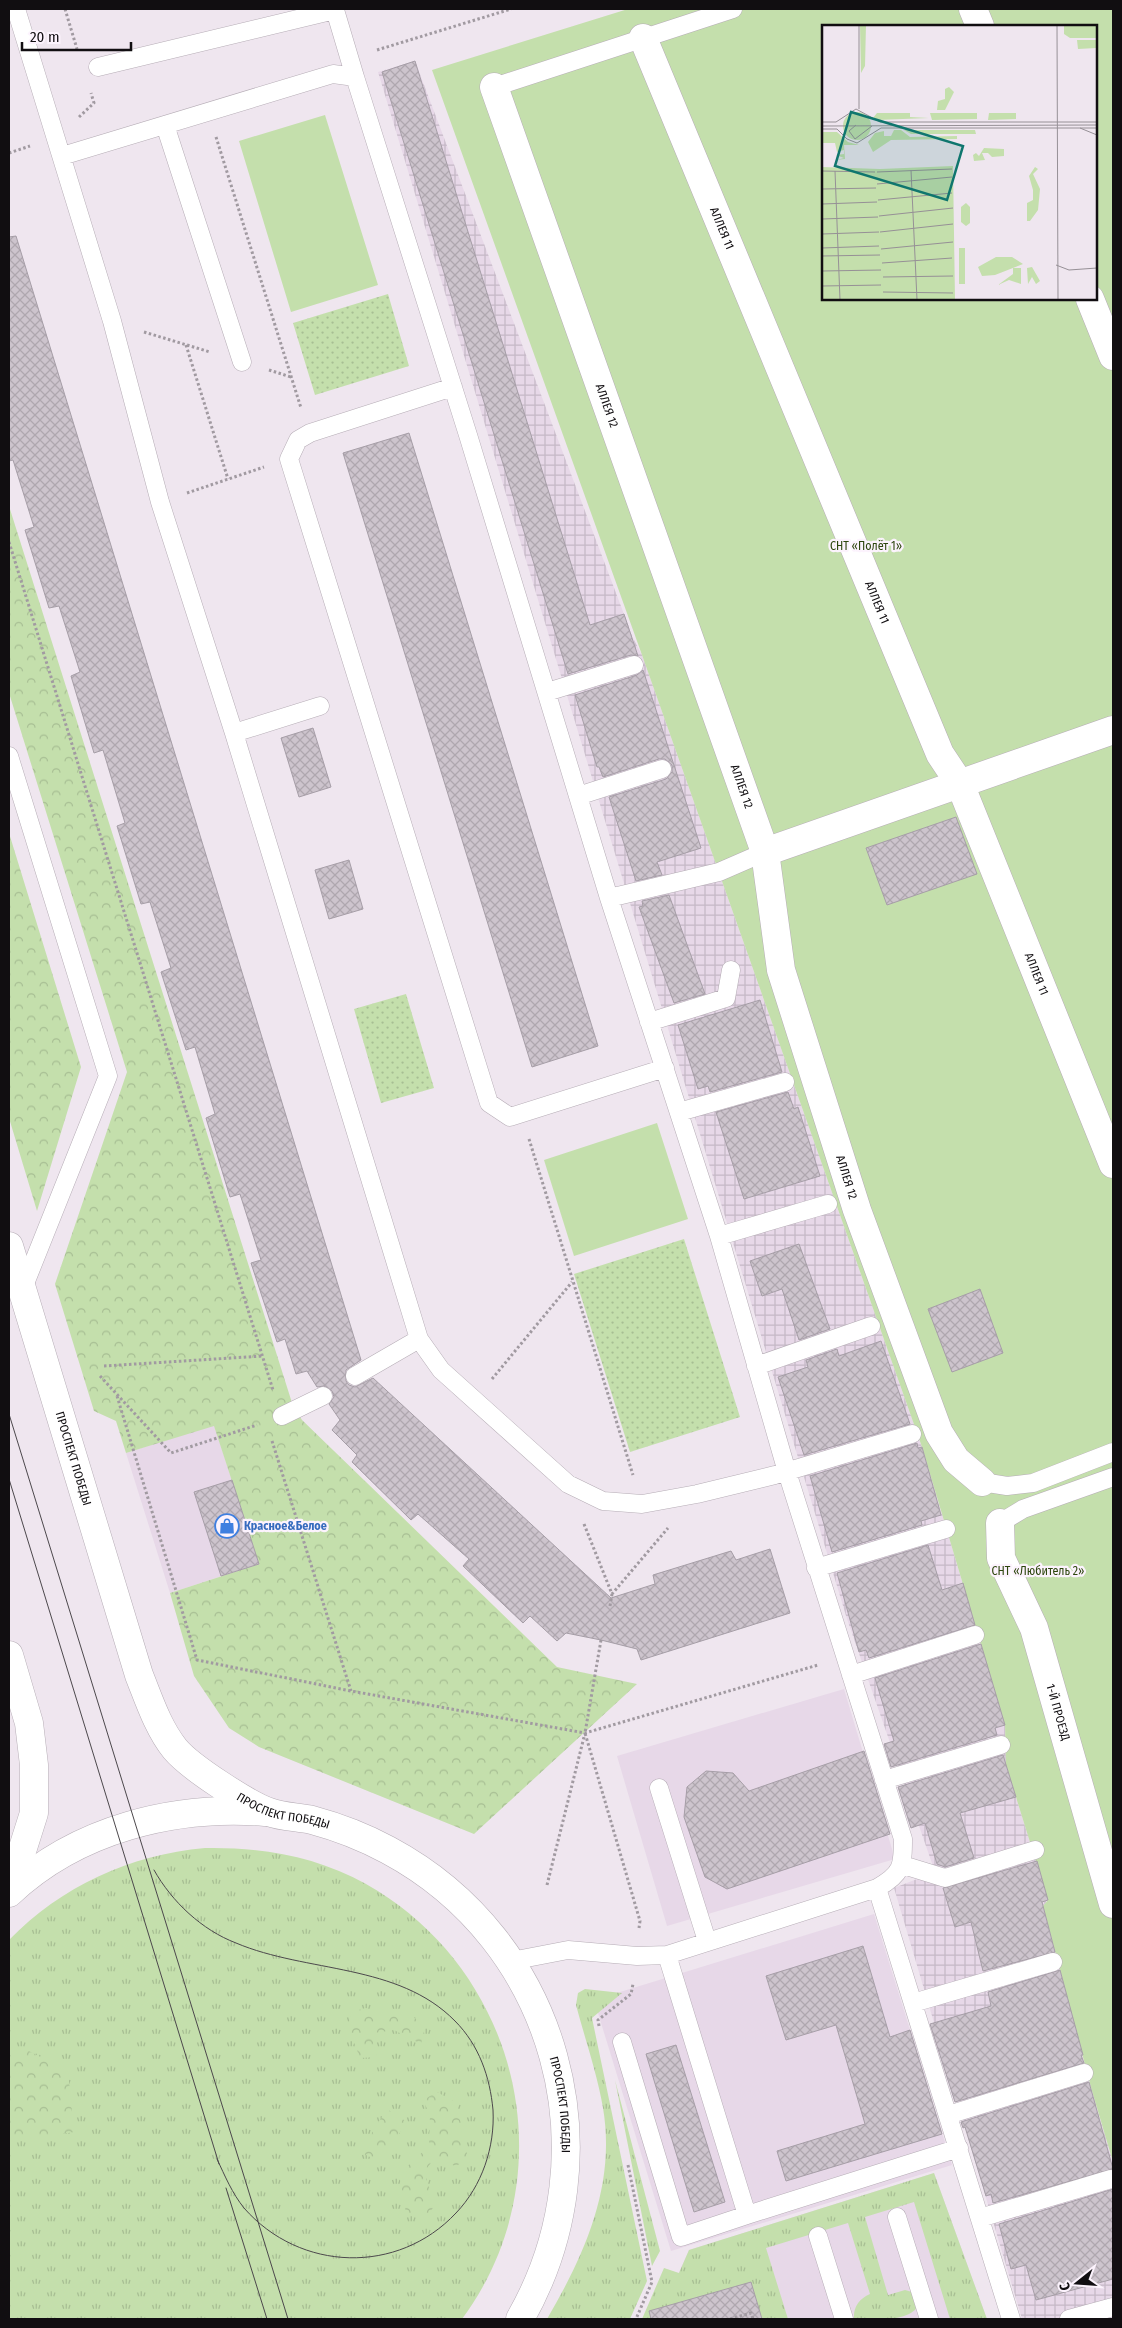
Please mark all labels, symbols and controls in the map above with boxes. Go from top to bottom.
scale bar [22,20,131,52]
inset map [822,25,1097,300]
text: 20 m [30,28,60,46]
street label: АЛЛЕЯ 11 [707,205,737,252]
street label: АЛЛЕЯ 12 [593,382,621,429]
park label: СНТ «Полёт 1» [830,539,902,553]
street label: АЛЛЕЯ 11 [862,579,892,626]
street label: АЛЛЕЯ 12 [728,763,756,810]
street label: АЛЛЕЯ 11 [1022,951,1051,997]
street label: АЛЛЕЯ 12 [833,1153,860,1201]
street label: ПРОСПЕКТ ПОБЕДЫ [53,1410,94,1507]
shop icon: Красное&Белое [214,1513,240,1539]
place label: Красное&Белое [244,1519,327,1533]
park label: СНТ «Любитель 2» [991,1564,1085,1578]
street label: 1-Й ПРОЕЗД [1043,1682,1073,1742]
street label: ПРОСПЕКТ ПОБЕДЫ [234,1790,332,1832]
street label: ПРОСПЕКТ ПОБЕДЫ [547,2055,573,2153]
north arrow [1052,2258,1102,2308]
text: С [1056,2280,1074,2293]

